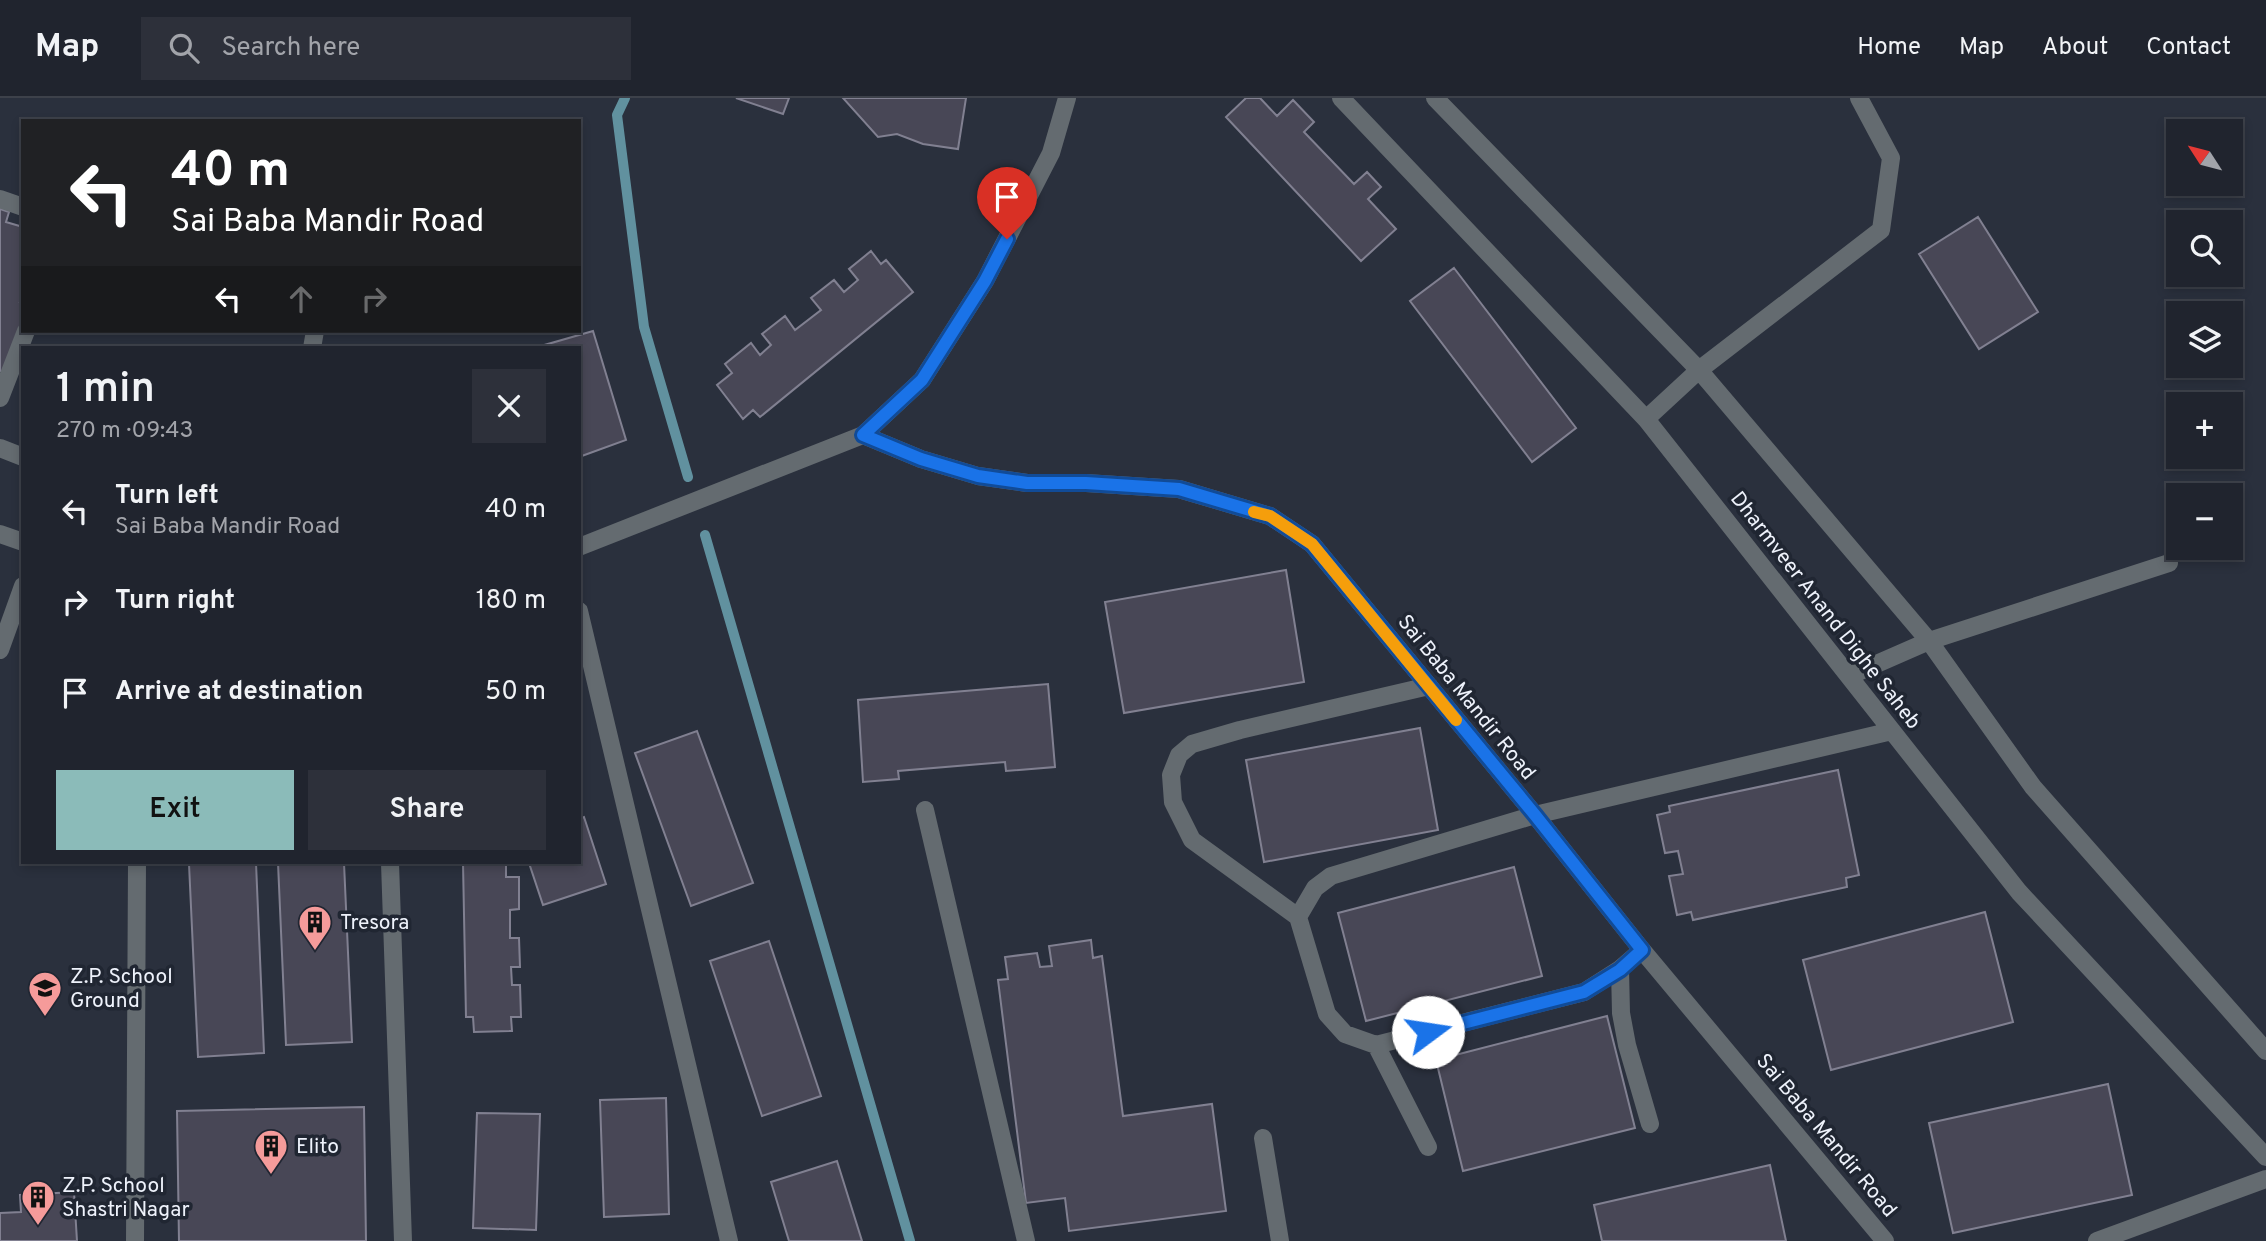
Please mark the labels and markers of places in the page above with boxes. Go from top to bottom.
pin [977,167,1037,239]
building icon: Tresora [296,903,334,952]
place label: Tresora [340,910,409,937]
place label: Z.P. School Ground [70,964,173,1015]
school or university icon: Z.P. School Ground [26,969,64,1018]
building icon: Elito [252,1127,290,1176]
place label: Elito [296,1134,339,1161]
place label: Z.P. School Shastri Nagar [62,1173,190,1224]
building icon: Z.P. School Shastri Nagar [19,1178,57,1227]

